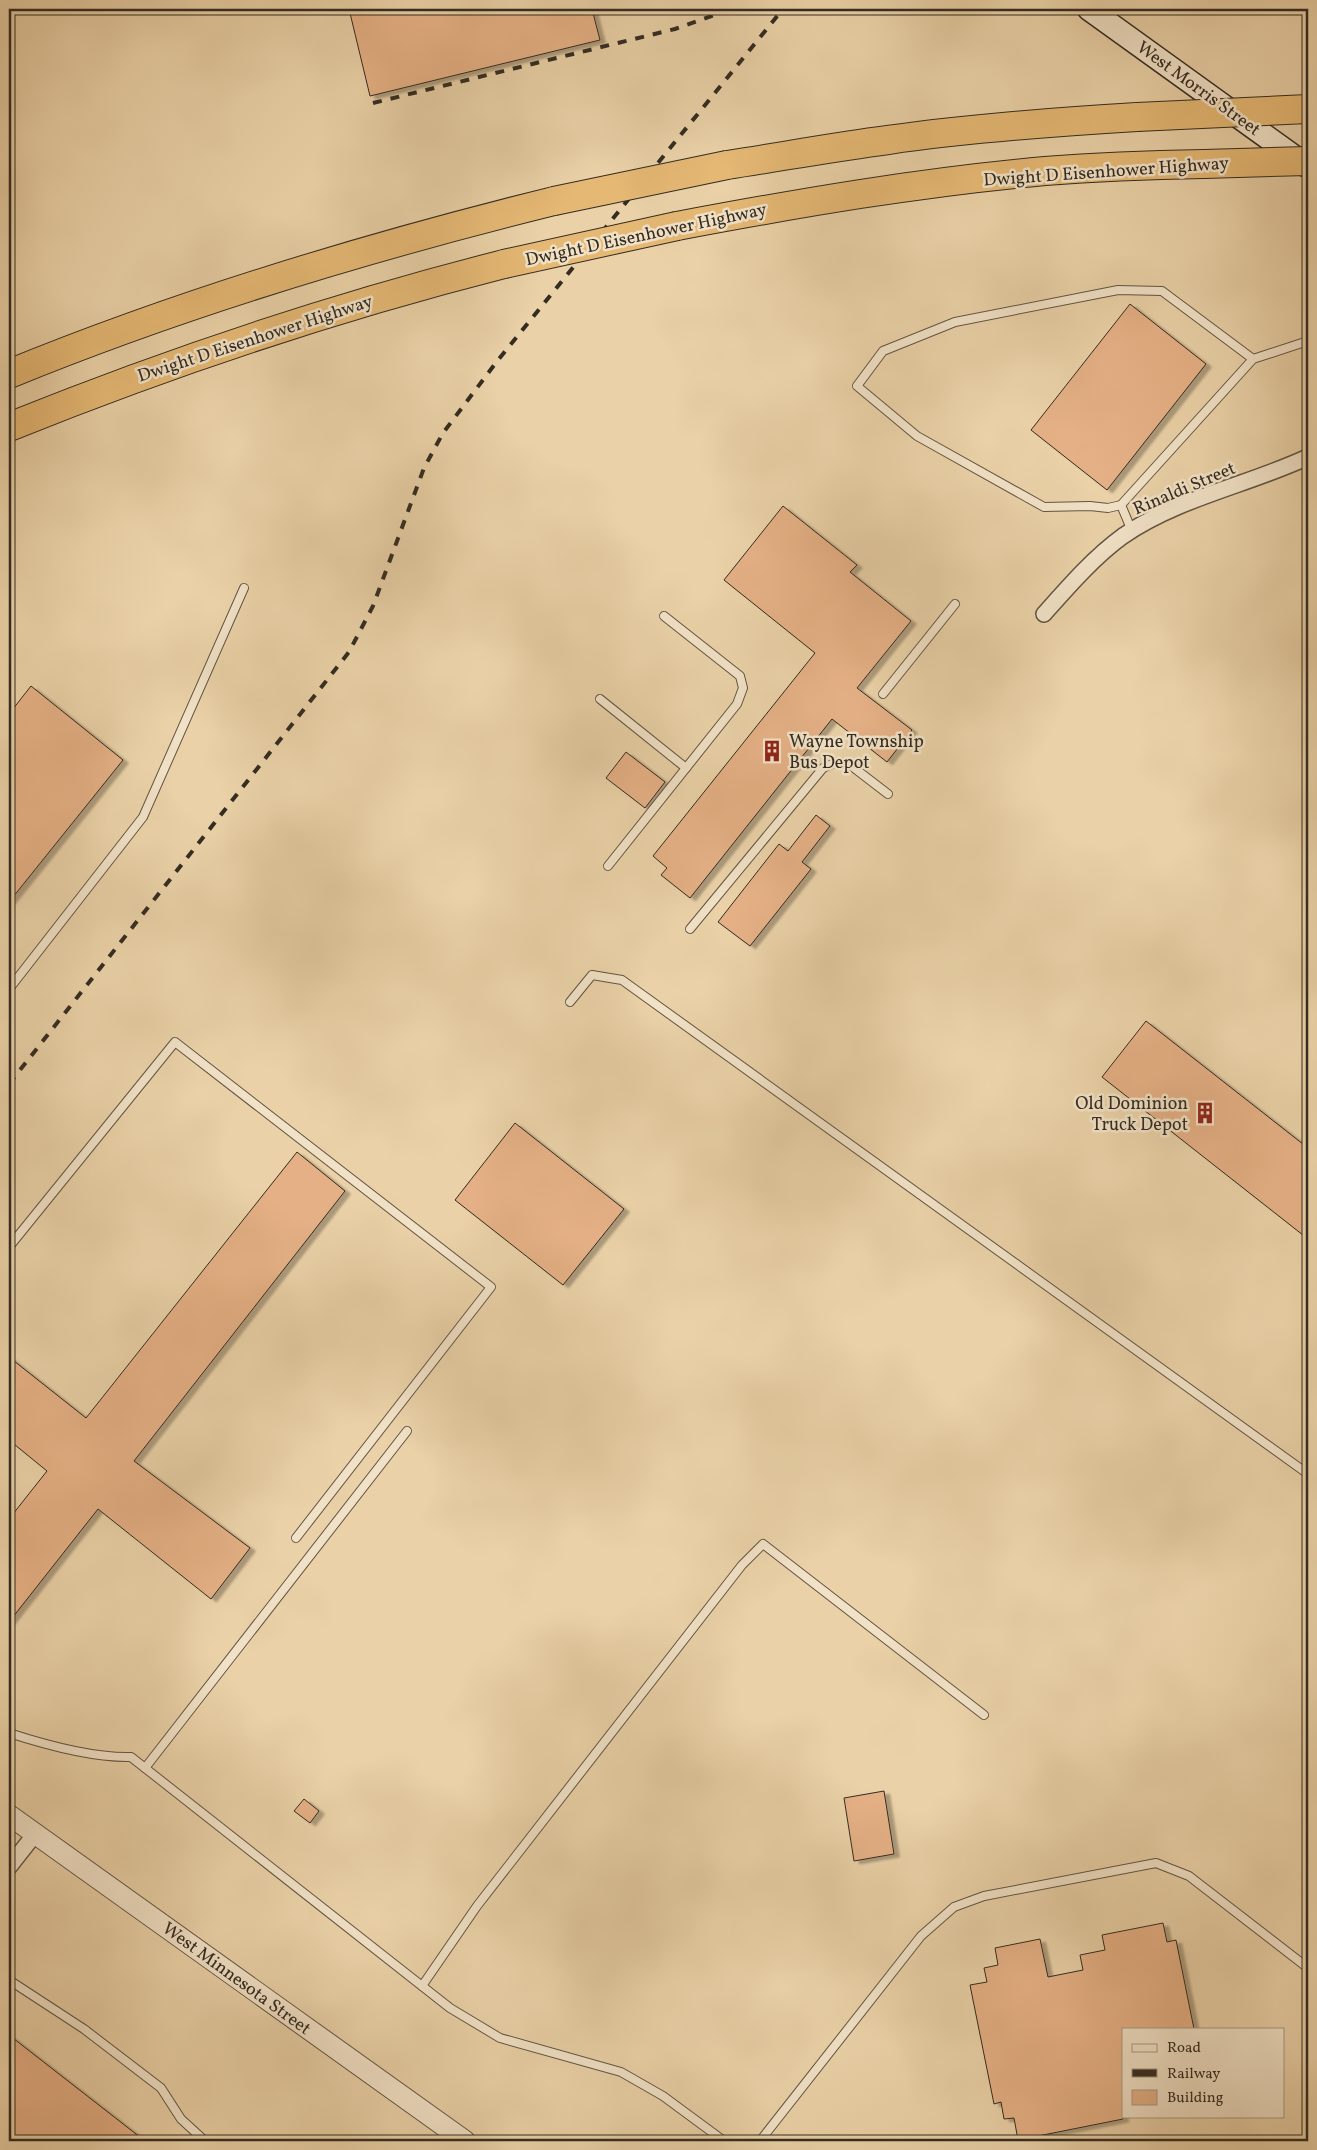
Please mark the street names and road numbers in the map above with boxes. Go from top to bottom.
street label: West Morris Street [1131,36,1265,143]
street label: Dwight D Eisenhower Highway [982,151,1230,194]
street label: Dwight D Eisenhower Highway [523,198,770,273]
street label: Dwight D Eisenhower Highway [135,289,377,389]
street label: Rinaldi Street [1129,457,1240,522]
street label: West Minnesota Street [157,1917,316,2042]

